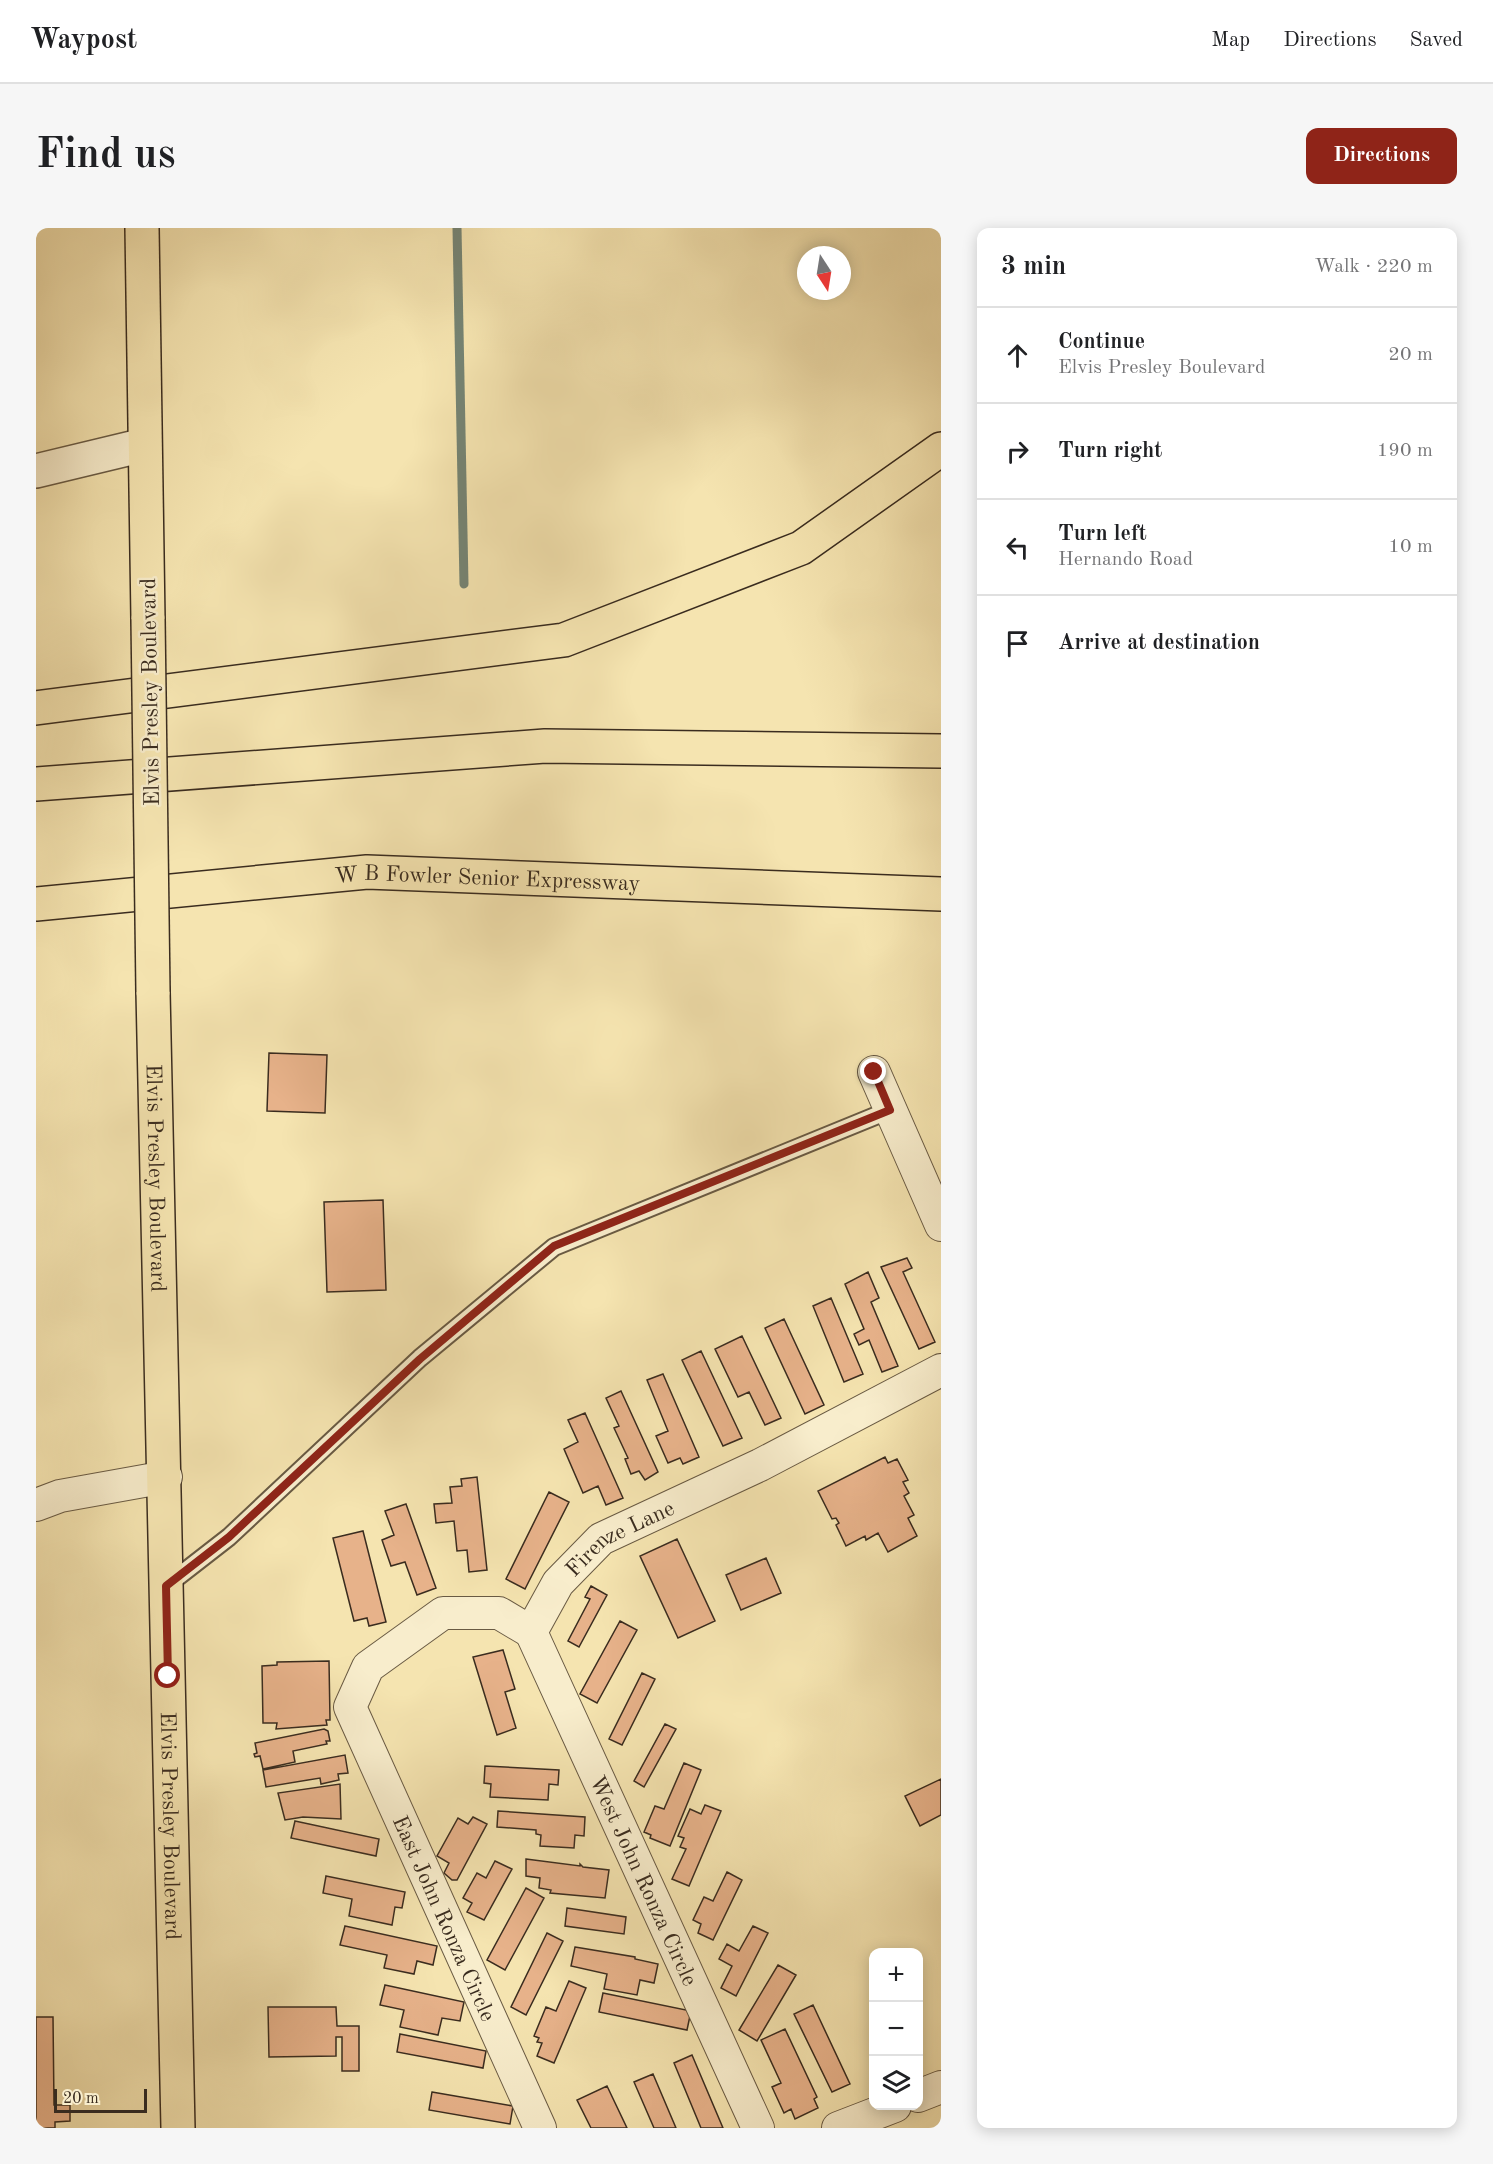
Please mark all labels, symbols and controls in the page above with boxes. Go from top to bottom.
text: Waypost [30,27,137,55]
text: Map [1211,30,1250,51]
text: Directions [1283,30,1377,51]
text: Saved [1410,30,1463,51]
button: Directions [1306,128,1457,184]
text: Find us [36,135,175,177]
north arrow [797,246,851,300]
text: 3 min [1001,254,1066,280]
text: Walk · 220 m [1314,257,1433,277]
text: Continue [1058,331,1145,353]
icon: ahead [1001,339,1034,372]
text: 20 m [1388,345,1433,365]
text: Elvis Presley Boulevard [1058,358,1265,378]
icon: right [1001,435,1034,468]
text: Turn right [1058,440,1162,462]
text: 190 m [1377,441,1433,461]
text: Turn left [1058,523,1147,545]
icon: left [1001,531,1034,564]
text: 10 m [1388,537,1433,557]
text: Hernando Road [1058,550,1193,570]
street label: Elvis Presley Boulevard [138,578,164,806]
icon: arrive [1001,627,1034,660]
text: Arrive at destination [1058,632,1260,654]
street label: W B Fowler Senior Expressway [334,863,641,895]
route end [860,1058,886,1084]
street label: Elvis Presley Boulevard [142,1064,169,1292]
street label: Firenze Lane [562,1498,678,1581]
route start [154,1662,180,1688]
street label: Elvis Presley Boulevard [156,1711,183,1940]
street label: West John Ronza Circle [585,1773,700,1990]
street label: East John Ronza Circle [388,1813,499,2025]
map controls [869,1948,923,2110]
button: + [869,1948,923,2002]
button: − [869,2002,923,2056]
button: layers [869,2056,923,2110]
scale bar [54,2086,147,2114]
text: 20 m [63,2091,99,2107]

